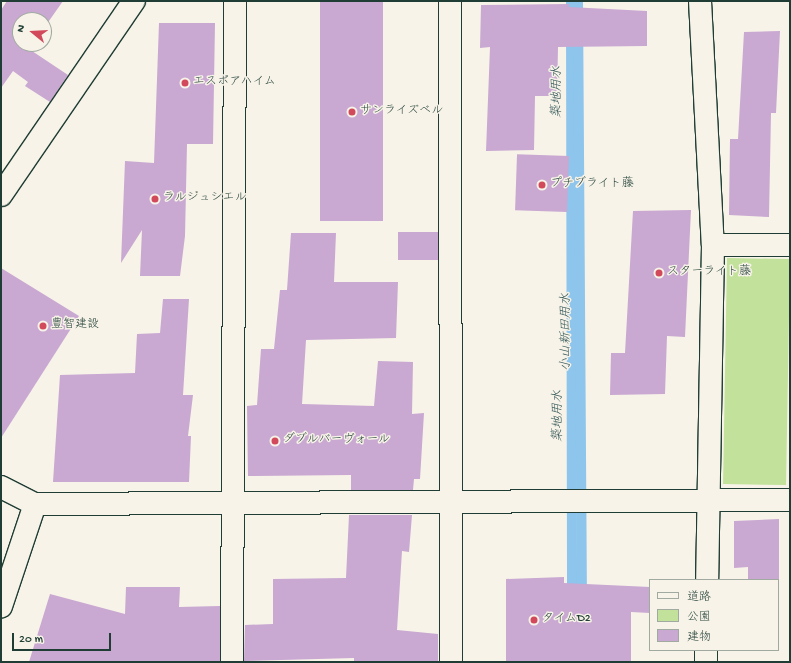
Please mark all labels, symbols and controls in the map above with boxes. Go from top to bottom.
north arrow [12,12,52,52]
text: N [15,23,28,34]
water label: 築地用水 [550,66,566,118]
place label: エスポアハイム [193,76,277,90]
marker: エスポアハイム [180,78,190,88]
place label: サンライズベル [360,105,444,119]
marker: サンライズベル [347,107,357,117]
place label: プチブライト藤 [550,178,634,192]
marker: プチブライト藤 [537,180,547,190]
place label: ラルジュシエル [163,192,247,206]
marker: ラルジュシエル [150,194,160,204]
place label: スターライト藤 [667,266,751,280]
marker: スターライト藤 [654,268,664,278]
water label: 小山新田用水 [559,293,575,371]
place label: 豊智建設 [51,319,99,333]
marker: 豊智建設 [38,321,48,331]
water label: 築地用水 [551,390,567,442]
place label: ダブルバーヴォール [283,434,391,448]
marker: ダブルバーヴォール [270,436,280,446]
legend [649,579,779,651]
text: 道路 [687,591,711,605]
text: 公園 [687,611,711,625]
place label: タイムD2 [542,613,592,627]
marker: タイムD2 [529,615,539,625]
scale bar [14,625,113,651]
text: 建物 [687,631,711,645]
text: 20 m [19,633,43,647]

